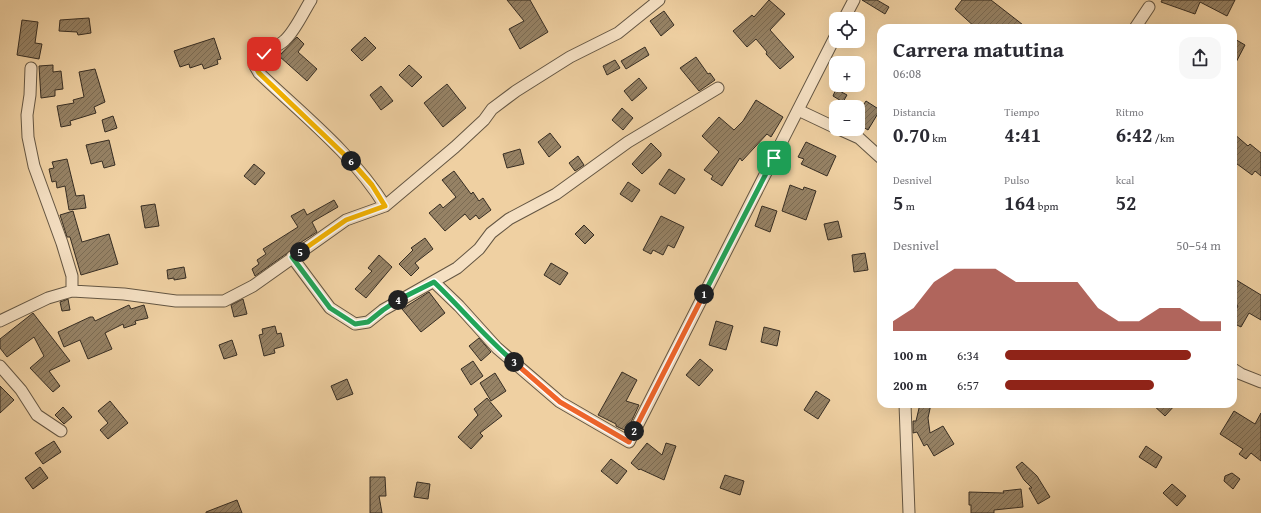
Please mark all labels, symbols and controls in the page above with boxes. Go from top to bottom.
map controls [829,12,865,136]
button: locate [829,12,865,48]
text: Carrera matutina [893,33,1064,65]
pin [247,37,281,71]
button: share [1179,37,1221,79]
icon: check [253,43,275,65]
button: + [829,56,865,92]
text: 06:08 [893,64,921,83]
button: − [829,100,865,136]
text: Distancia [893,104,936,120]
text: Tiempo [1004,104,1039,120]
text: Ritmo [1116,104,1144,120]
text: 0.70 [893,120,930,149]
text: 4:41 [1004,120,1041,149]
text: 6:42 [1116,120,1152,149]
text: km [930,130,947,146]
text: /km [1152,130,1175,146]
pin [757,141,791,175]
icon: arrive [763,147,785,169]
pin: 6 [341,151,361,171]
text: 6 [348,153,354,169]
text: Desnivel [893,172,932,188]
text: Pulso [1004,172,1029,188]
text: kcal [1116,172,1134,188]
text: 5 [893,188,903,217]
text: 164 [1004,188,1035,217]
text: 52 [1116,188,1136,217]
text: m [903,198,915,214]
text: bpm [1035,198,1058,214]
text: Desnivel [893,236,939,255]
text: 50–54 m [1176,236,1221,255]
pin: 5 [290,242,310,262]
text: 5 [297,244,303,260]
pin: 1 [694,284,714,304]
text: 1 [701,286,707,302]
pin: 4 [388,290,408,310]
text: 4 [395,292,401,308]
text: 100 m [893,346,927,365]
text: 6:34 [957,346,979,365]
pin: 3 [504,352,524,372]
text: 3 [511,354,517,370]
text: 200 m [893,376,927,395]
text: 6:57 [957,376,979,395]
pin: 2 [624,421,644,441]
text: 2 [631,423,637,439]

